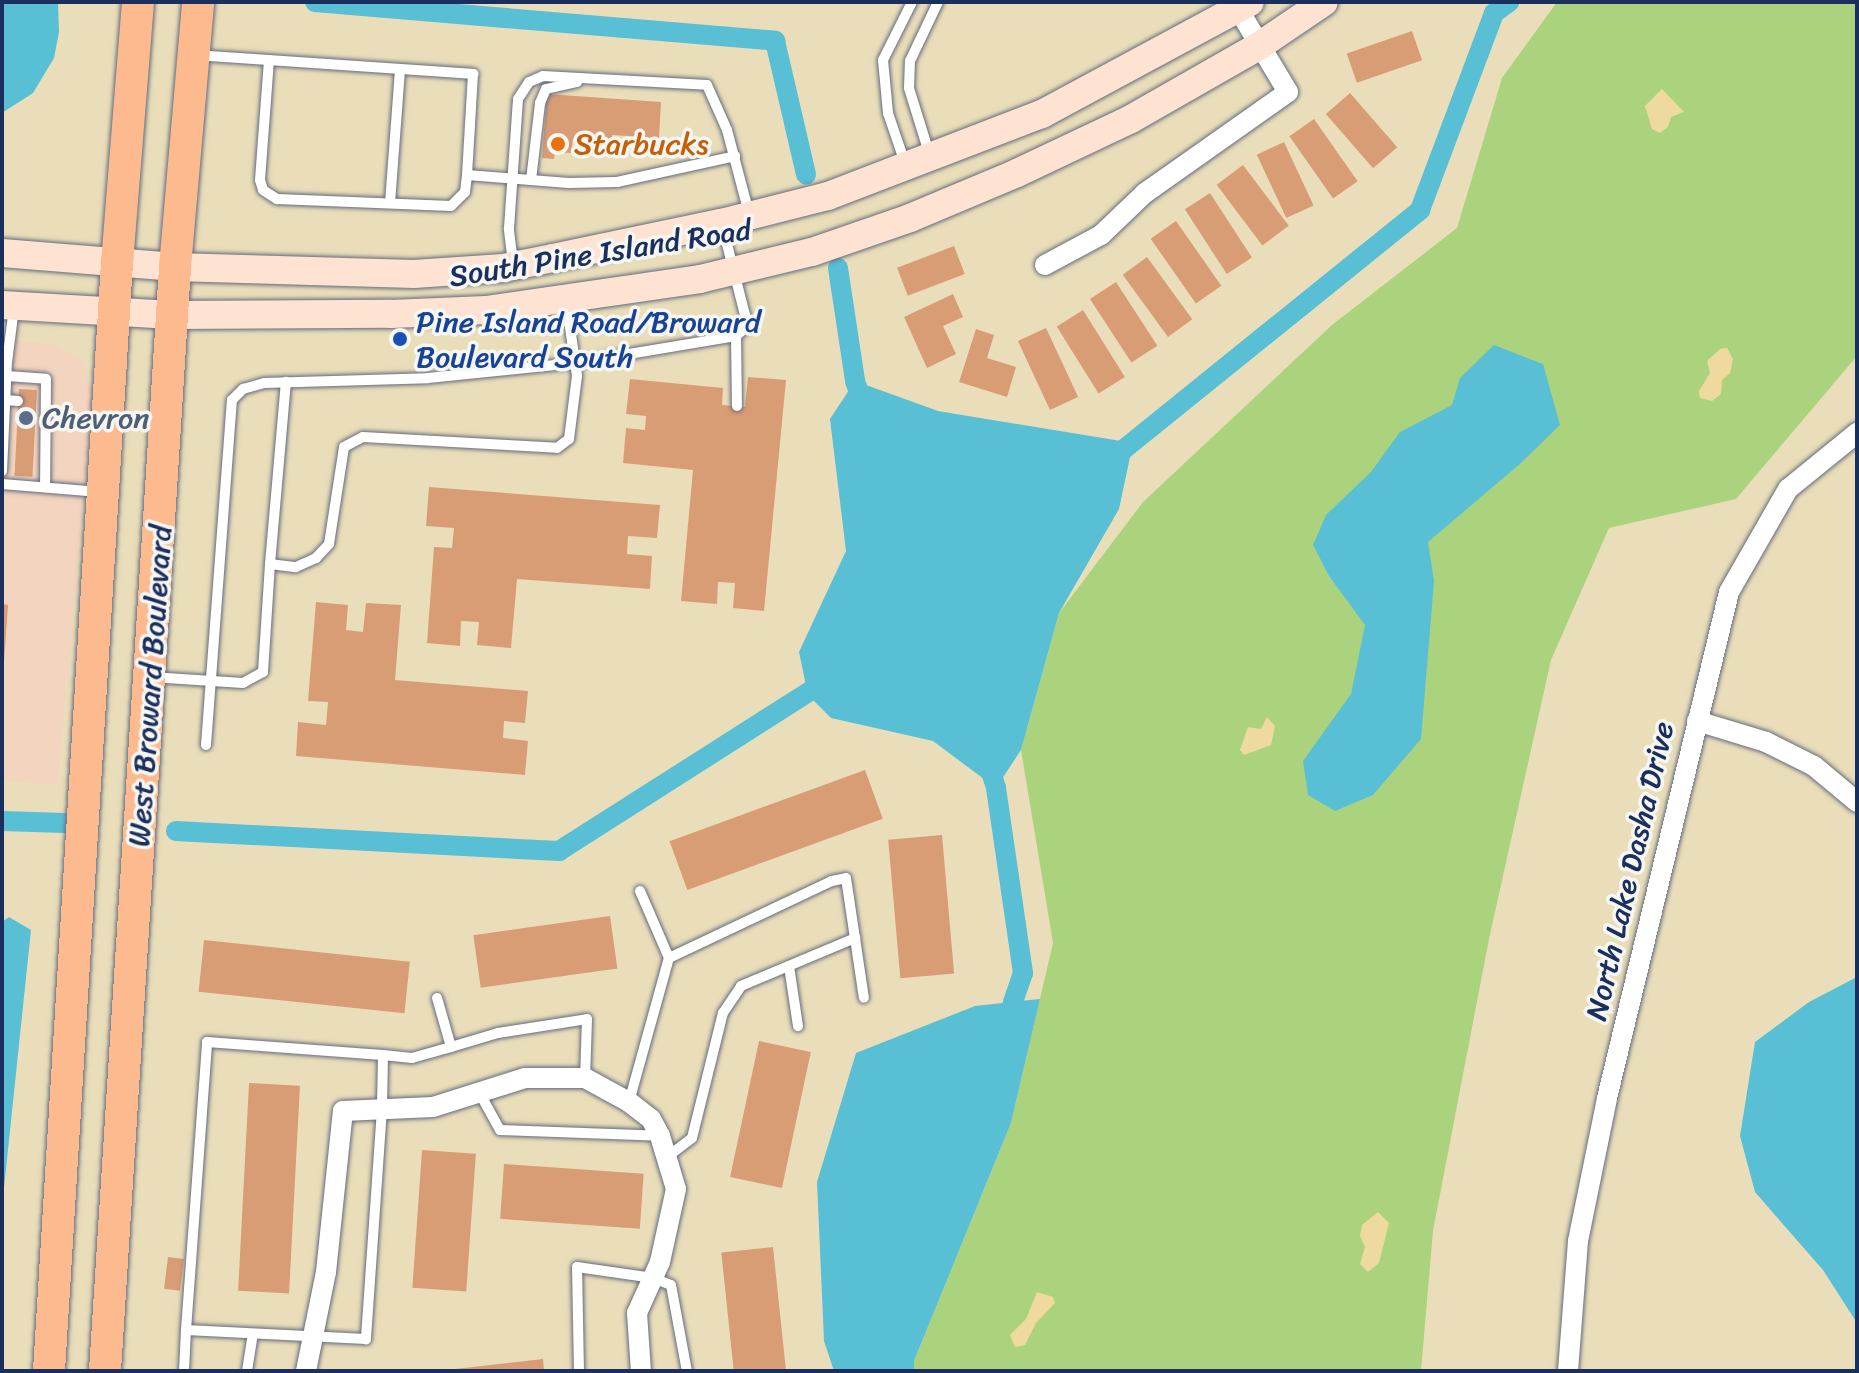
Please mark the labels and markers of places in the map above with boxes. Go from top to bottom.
place label: Starbucks [574,126,709,162]
marker: Starbucks [549,135,567,153]
place label: Pine Island Road/Broward Boulevard South [416,304,761,374]
marker: Pine Island Road/Broward Boulevard South [391,330,409,348]
place label: Chevron [42,400,150,436]
marker: Chevron [17,409,35,427]

